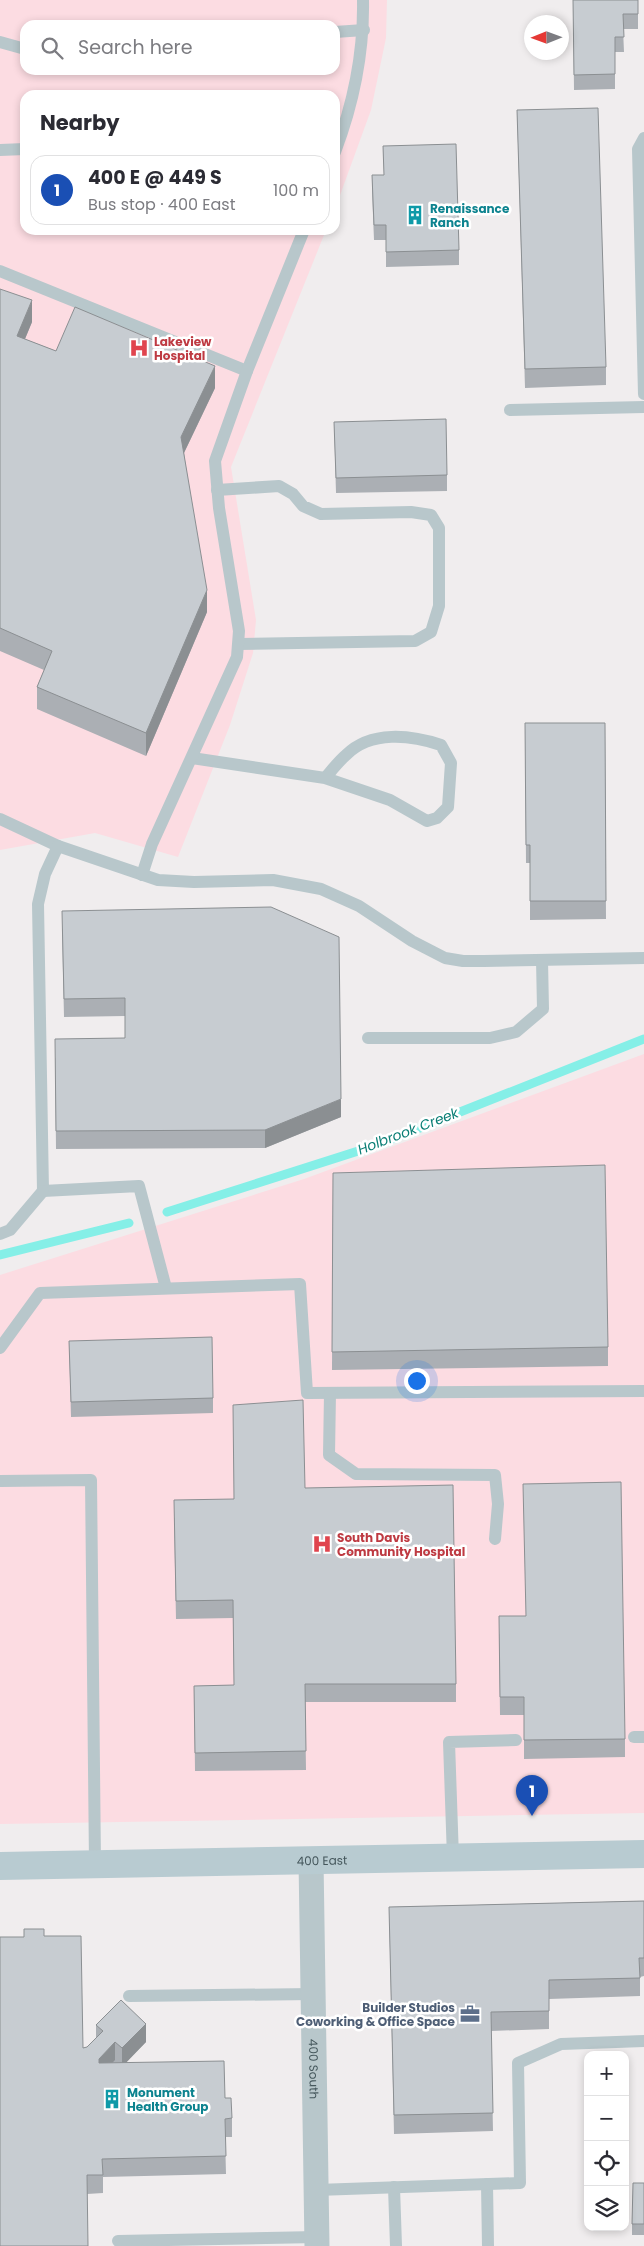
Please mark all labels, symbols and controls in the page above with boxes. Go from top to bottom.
north arrow [524,15,569,60]
search box [20,20,340,75]
icon: search [38,34,66,62]
text: Search here [78,34,192,61]
text: Nearby [40,108,120,137]
text: 400 E @ 449 S [88,164,222,191]
text: 1 [54,179,60,202]
text: 100 m [273,179,319,202]
text: Bus stop · 400 East [88,193,235,216]
place label: Renaissance Ranch [430,200,510,231]
building icon: Renaissance Ranch [404,204,426,226]
place label: Lakeview Hospital [154,333,212,364]
hospital icon: Lakeview Hospital [128,337,150,359]
water label: Holbrook Creek [355,1102,462,1159]
your location [404,1368,430,1394]
place label: South Davis Community Hospital [337,1529,465,1560]
hospital icon: South Davis Community Hospital [311,1533,333,1555]
pin: 1 [516,1775,548,1816]
street label: 400 East [296,1851,347,1869]
place label: Builder Studios Coworking & Office Space [296,1999,456,2030]
office icon: Builder Studios Coworking & Office Space [459,2003,481,2025]
street label: 400 South [305,2039,323,2099]
map controls [584,2051,629,2231]
button: + [584,2051,629,2096]
place label: Monument Health Group [127,2084,209,2115]
building icon: Monument Health Group [101,2088,123,2110]
button: − [584,2096,629,2141]
button: locate [584,2141,629,2186]
button: layers [584,2186,629,2231]

